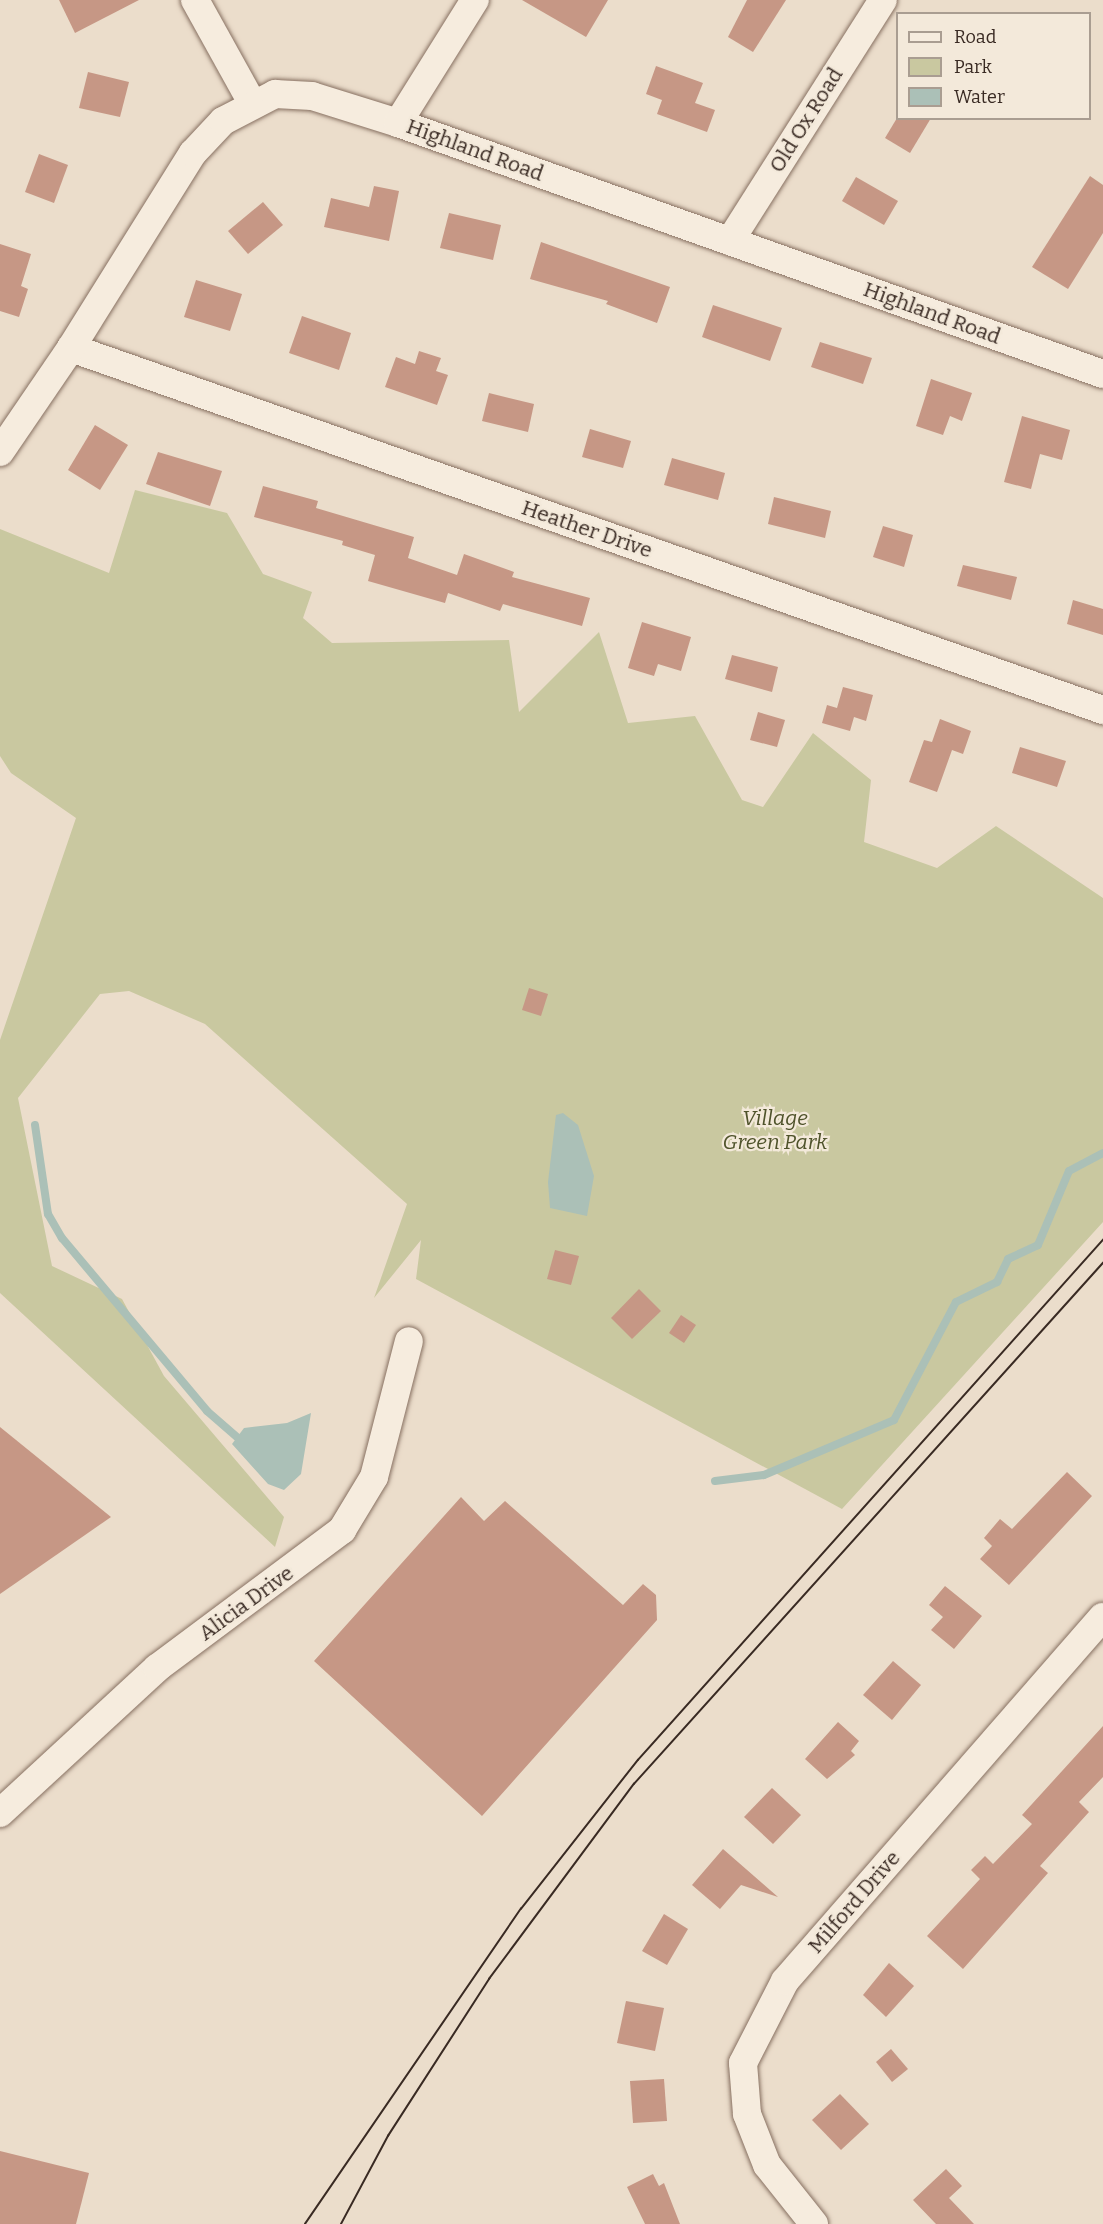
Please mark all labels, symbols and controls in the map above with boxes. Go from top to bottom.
legend [896,12,1091,120]
text: Road [954,26,996,48]
text: Park [954,56,992,78]
street label: Old Ox Road [764,63,848,177]
text: Water [954,86,1005,108]
street label: Highland Road [403,114,547,186]
street label: Highland Road [860,277,1004,349]
street label: Heather Drive [518,495,656,563]
park label: Village Green Park [723,1105,827,1155]
street label: Alicia Drive [194,1560,298,1646]
street label: Milford Drive [803,1846,905,1958]

